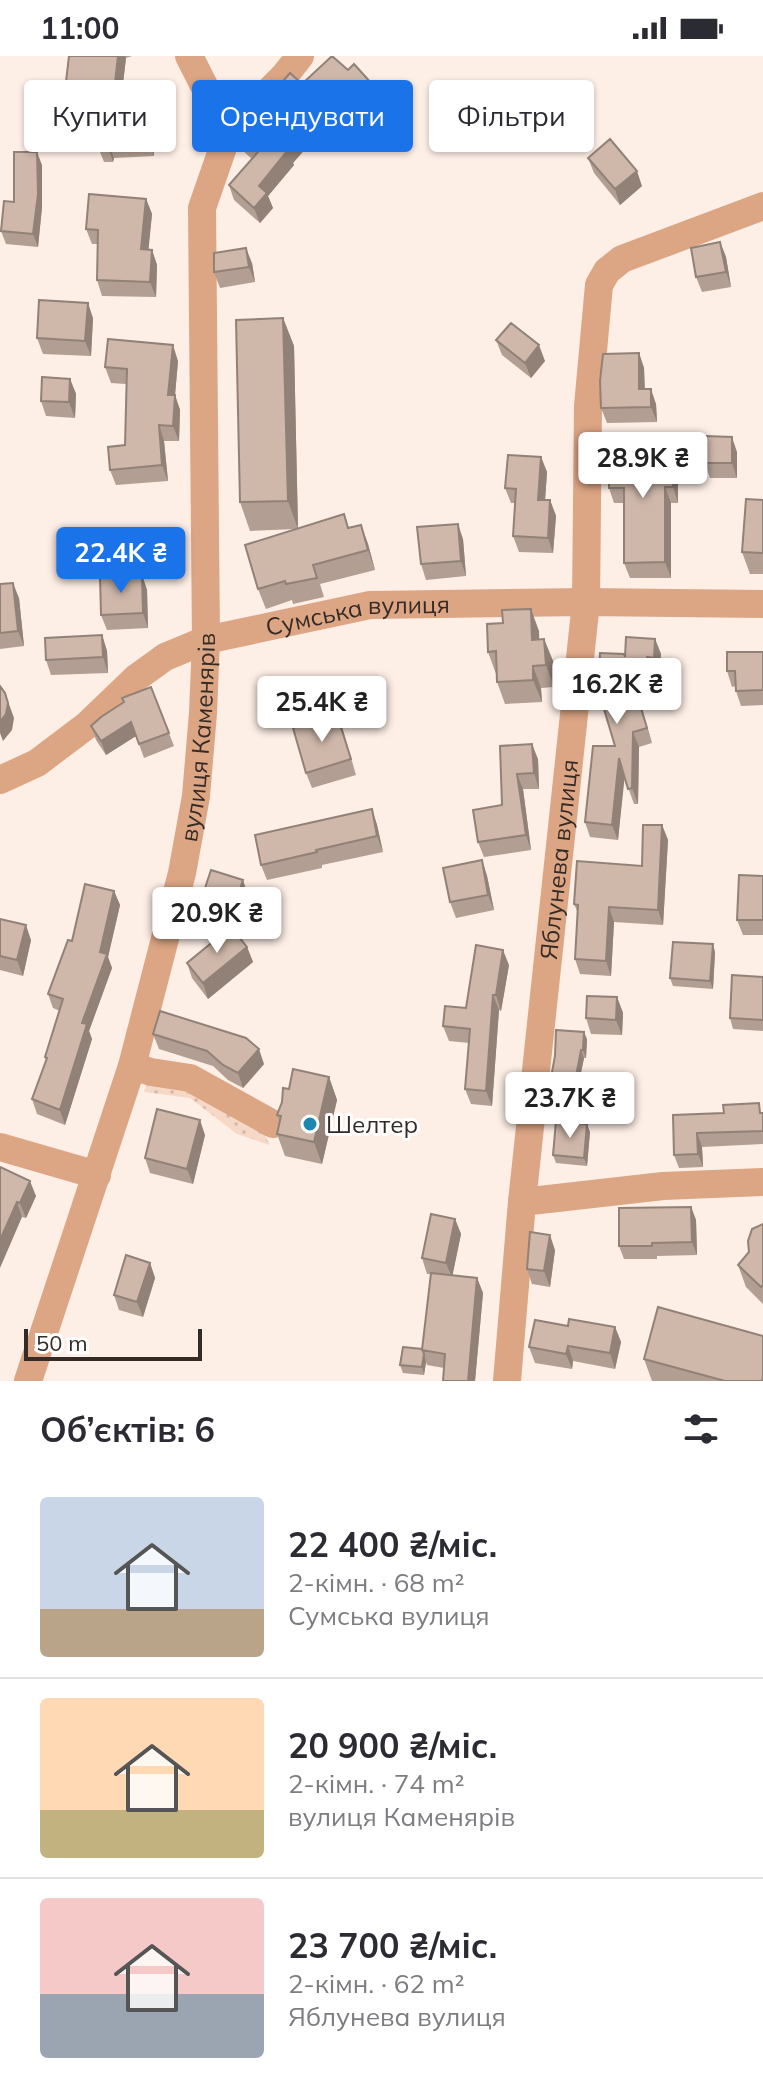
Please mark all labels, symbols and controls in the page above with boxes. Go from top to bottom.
text: 11:00 [40,9,119,47]
chip: Купити [24,80,176,152]
chip: Орендувати [192,80,413,152]
chip: Фільтри [429,80,594,152]
pin: 28.9K ₴ [569,432,717,500]
text: 28.9K ₴ [596,441,690,474]
pin: 22.4K ₴ [47,527,195,595]
text: 22.4K ₴ [74,536,168,569]
street label: Сумська вулиця [263,589,450,642]
street label: вулиця Каменярів [173,633,221,844]
pin: 16.2K ₴ [543,658,691,726]
text: 16.2K ₴ [570,667,664,700]
pin: 25.4K ₴ [248,676,396,744]
text: 25.4K ₴ [275,685,369,718]
street label: Яблунева вулиця [533,758,584,961]
pin: 20.9K ₴ [143,887,291,955]
text: 20.9K ₴ [170,896,264,929]
pin: 23.7K ₴ [496,1072,644,1140]
text: 23.7K ₴ [523,1081,617,1114]
place label: Шелтер [326,1109,418,1139]
marker: Шелтер [301,1115,319,1133]
scale bar [24,1325,202,1361]
text: 50 m [36,1329,87,1357]
icon: filters [679,1407,723,1451]
text: Об’єктів: 6 [40,1408,215,1451]
text: 22 400 ₴/міс. [288,1523,497,1566]
icon: home [104,1529,200,1625]
text: 2-кімн. · 68 m² [288,1566,464,1599]
text: Сумська вулиця [288,1599,490,1632]
text: 20 900 ₴/міс. [288,1724,497,1767]
icon: home [104,1730,200,1826]
text: 2-кімн. · 74 m² [288,1767,464,1800]
text: вулиця Каменярів [288,1800,515,1833]
text: 23 700 ₴/міс. [288,1924,497,1967]
icon: home [104,1930,200,2026]
text: 2-кімн. · 62 m² [288,1967,464,2000]
text: Яблунева вулиця [288,2000,506,2033]

